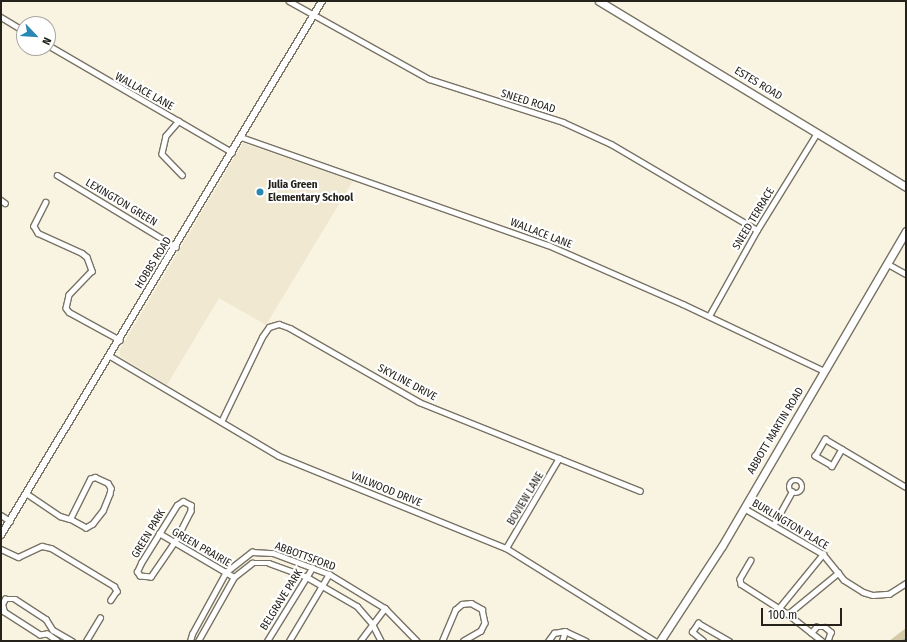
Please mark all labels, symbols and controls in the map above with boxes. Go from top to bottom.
north arrow [16,16,56,56]
text: N [39,35,54,47]
street label: ESTES ROAD [732,65,784,103]
street label: WALLACE LANE [112,70,176,114]
street label: SNEED ROAD [499,87,557,117]
street label: LEXINGTON GREEN [83,176,159,230]
place label: Julia Green Elementary School [268,179,353,205]
street label: SNEED TERRACE [730,186,778,252]
marker: Julia Green Elementary School [255,187,265,197]
street label: WALLACE LANE [508,216,574,252]
street label: HOBBS ROAD [133,235,175,291]
street label: SKYLINE DRIVE [375,362,439,404]
street label: ABBOTT MARTIN ROAD [745,385,807,477]
street label: VAILWOOD DRIVE [348,470,424,510]
street label: BOVIEW LANE [505,470,547,528]
street label: BURLINGTON PLACE [749,497,831,553]
street label: GREEN PARK [129,507,169,561]
street label: GREEN PRAIRIE [169,526,233,570]
street label: ABBOTTSFORD [273,540,337,574]
street label: BELGRAVE PARK [258,567,306,633]
scale bar [763,600,844,626]
text: 100 m [768,608,797,622]

